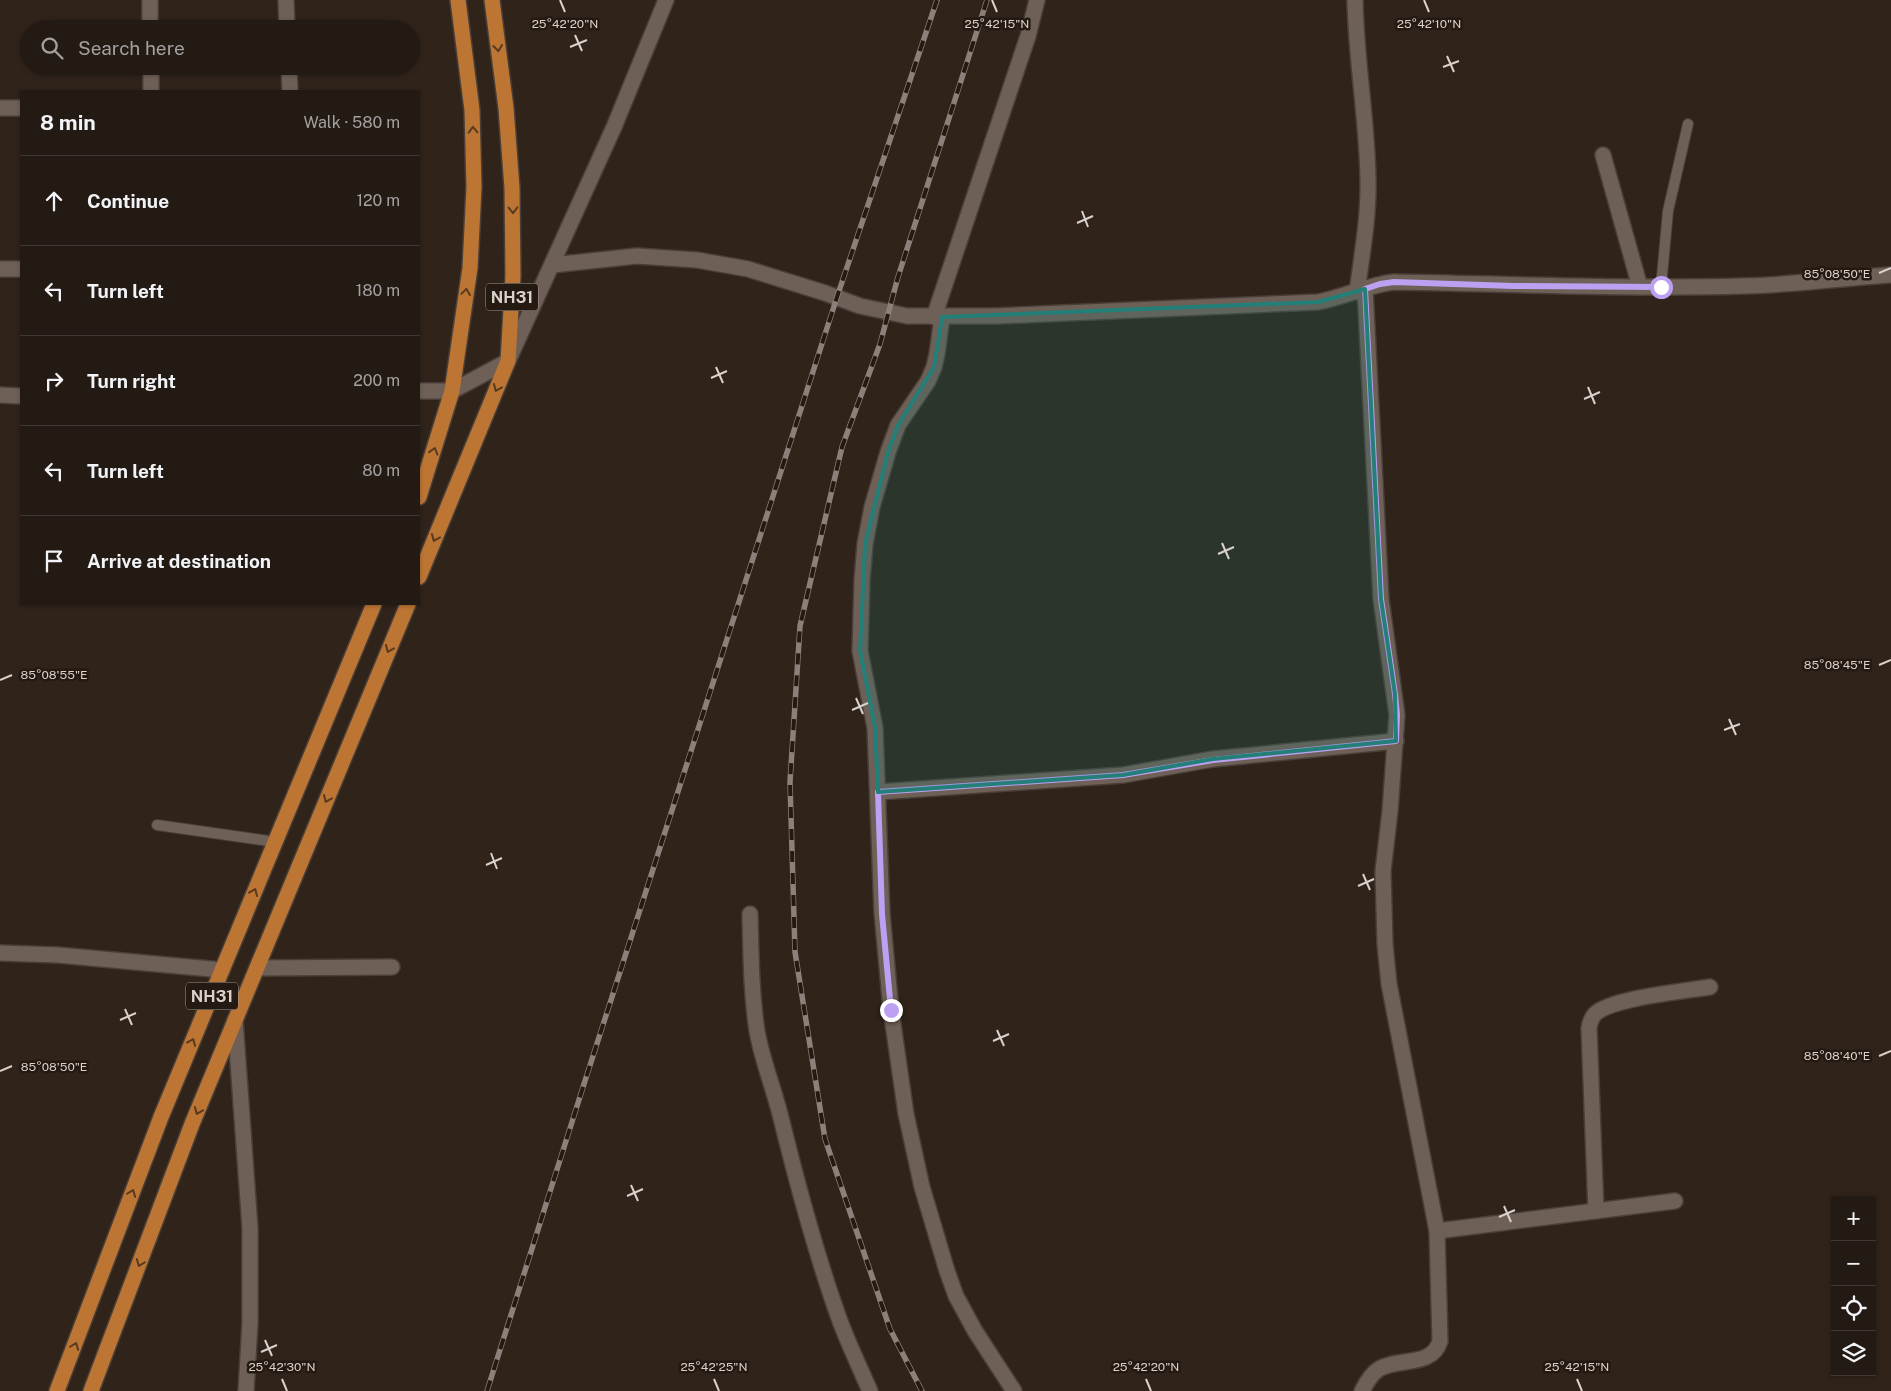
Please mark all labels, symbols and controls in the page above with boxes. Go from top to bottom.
text: 25°42'20"N [532,17,598,31]
text: 25°42'15"N [965,17,1029,31]
text: 25°42'10"N [1397,17,1461,31]
search box [20,20,420,75]
icon: search [38,34,66,62]
text: Search here [78,37,185,59]
one-way arrow [492,45,503,53]
text: 8 min [40,110,96,135]
text: Walk · 580 m [303,113,400,132]
one-way arrow [467,126,478,134]
icon: ahead [40,187,68,215]
text: Continue [87,190,169,212]
text: 120 m [356,191,400,210]
one-way arrow [508,206,518,214]
text: 85°08'50"E [1804,267,1870,281]
route start [1650,276,1673,299]
icon: left [40,277,68,305]
text: Turn left [87,280,164,302]
text: 180 m [356,281,400,300]
road number: NH31 [486,284,538,310]
one-way arrow [461,288,471,296]
icon: right [40,367,68,395]
text: Turn right [87,370,176,392]
text: 200 m [353,371,400,390]
one-way arrow [493,383,504,392]
one-way arrow [428,447,438,455]
icon: left [40,457,68,485]
text: Turn left [87,460,164,482]
text: 80 m [362,461,400,480]
one-way arrow [431,533,441,542]
icon: arrive [40,547,68,575]
text: Arrive at destination [87,550,271,572]
one-way arrow [385,644,395,653]
text: 85°08'45"E [1804,658,1870,672]
text: 85°08'55"E [21,668,87,682]
one-way arrow [323,794,333,803]
one-way arrow [248,888,259,897]
road number: NH31 [186,982,238,1009]
route end [880,999,903,1022]
one-way arrow [186,1038,196,1047]
text: 85°08'40"E [1804,1049,1870,1063]
text: 85°08'50"E [21,1060,87,1074]
one-way arrow [193,1106,204,1115]
one-way arrow [126,1190,136,1198]
map controls [1831,1196,1876,1376]
button: + [1831,1196,1876,1241]
button: − [1831,1241,1876,1286]
one-way arrow [136,1258,146,1266]
button: locate [1831,1286,1876,1331]
button: layers [1831,1331,1876,1376]
one-way arrow [69,1342,79,1350]
text: 25°42'30"N [248,1360,316,1374]
text: 25°42'25"N [680,1360,748,1374]
text: 25°42'20"N [1113,1360,1179,1374]
text: 25°42'15"N [1545,1360,1609,1374]

